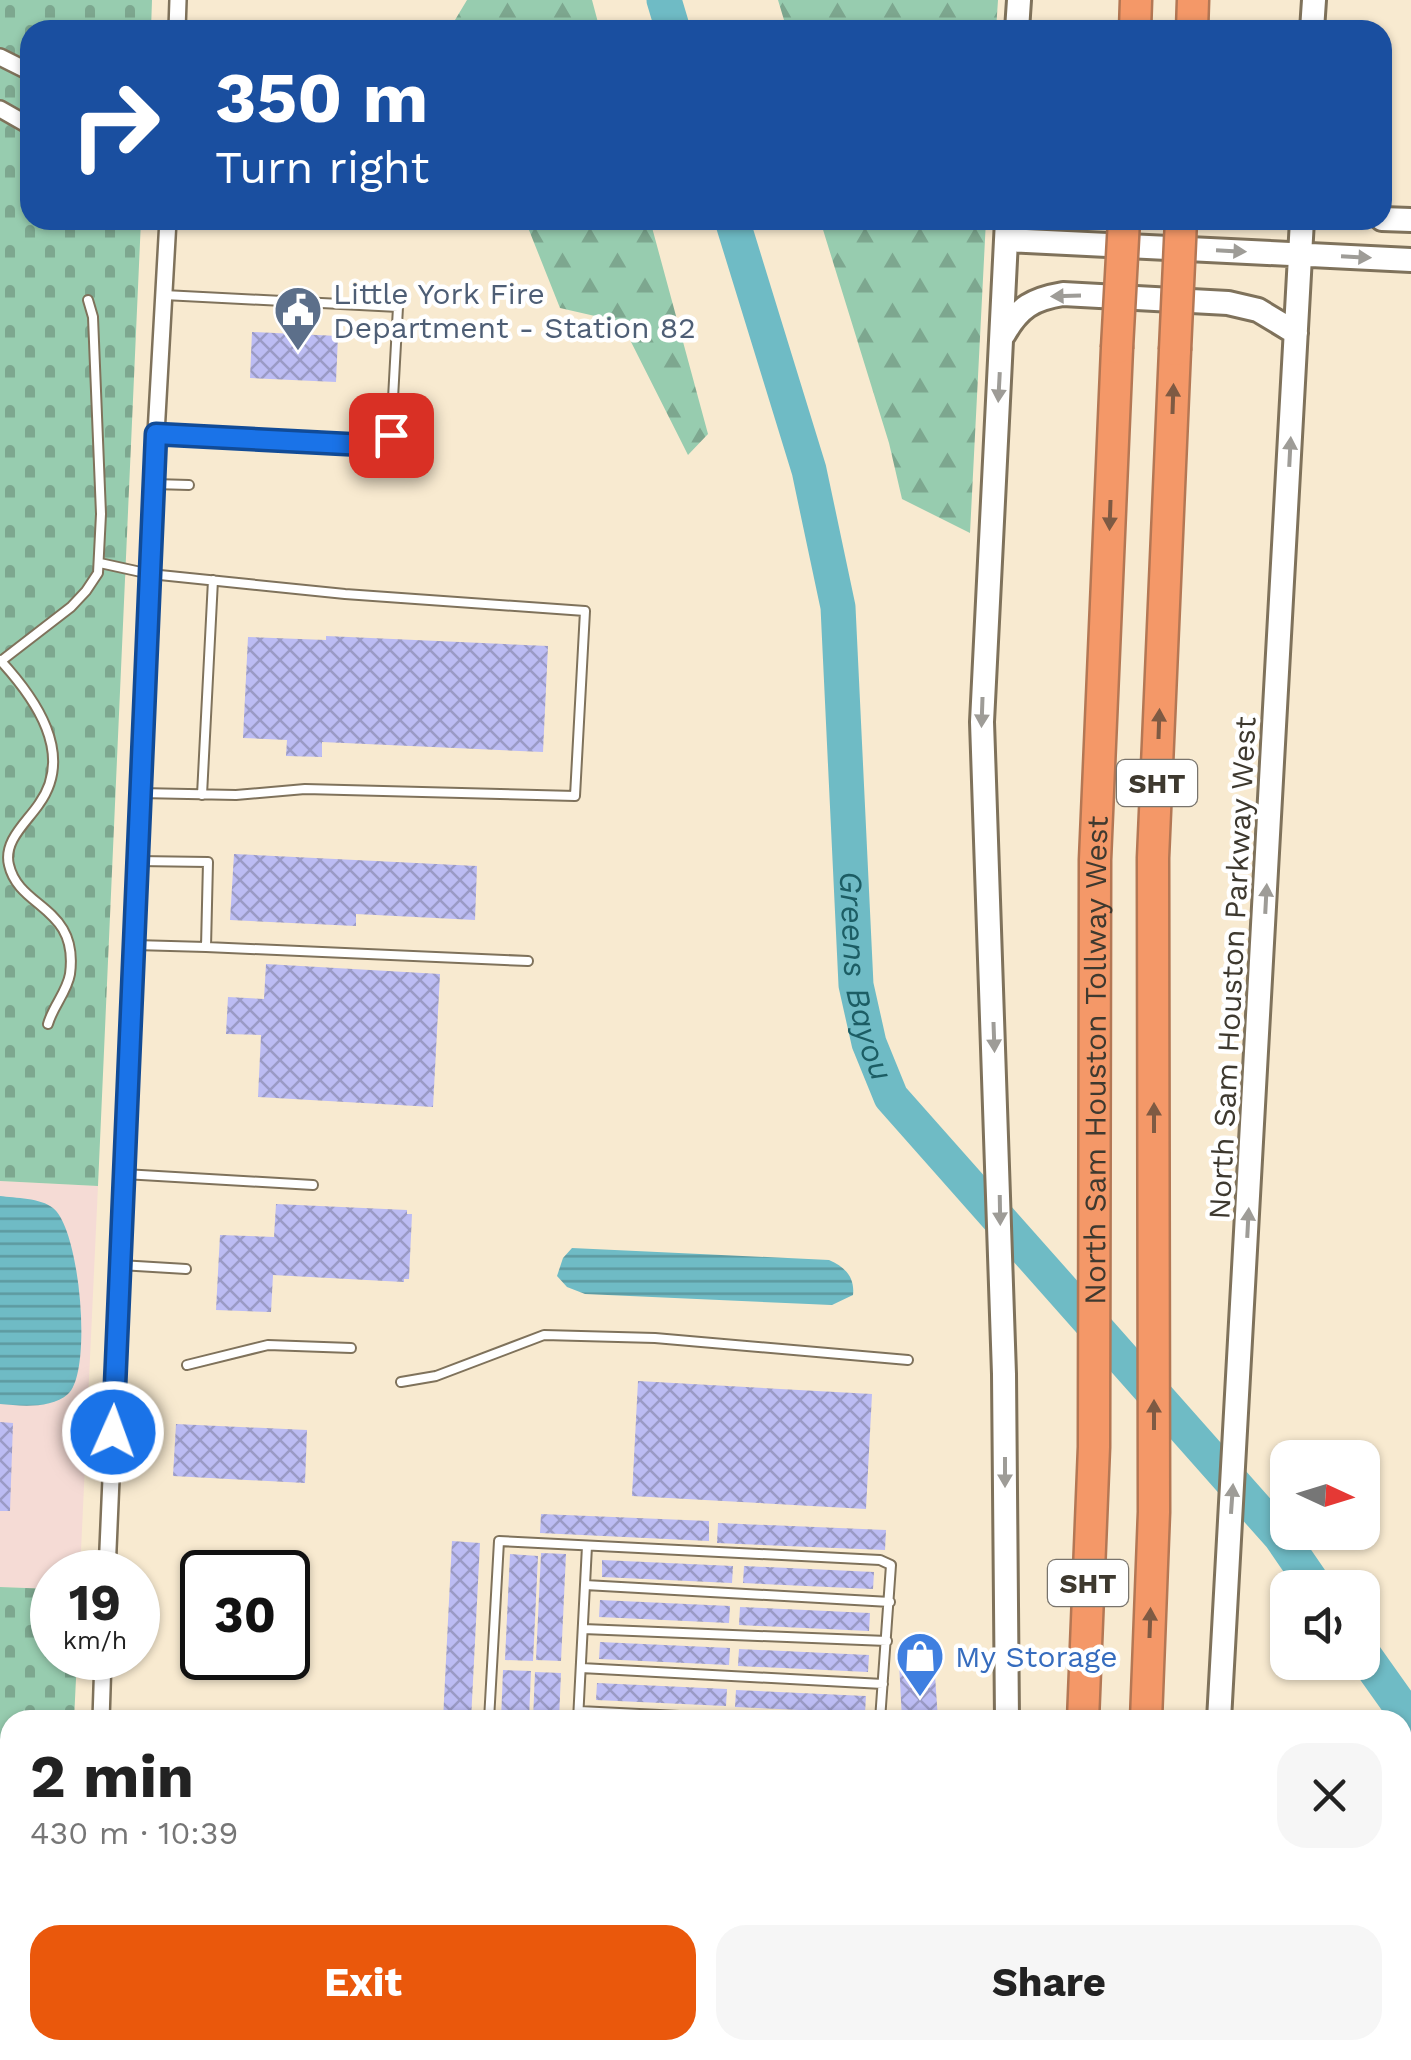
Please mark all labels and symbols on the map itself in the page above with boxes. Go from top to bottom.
one-way arrow [1216,243,1248,259]
one-way arrow [1340,249,1372,265]
place label: Little York Fire Department - Station 82 [333,276,696,345]
public building icon: Little York Fire Department - Station 82 [272,284,324,352]
one-way arrow [1050,288,1082,304]
one-way arrow [990,372,1006,404]
one-way arrow [1165,382,1181,414]
pin [349,393,434,478]
one-way arrow [1282,435,1298,467]
one-way arrow [1102,500,1118,532]
one-way arrow [974,696,990,728]
one-way arrow [1151,707,1167,739]
street label: North Sam Houston Parkway West [1201,715,1263,1220]
road number: SHT [1117,760,1197,806]
street label: North Sam Houston Tollway West [1077,814,1114,1305]
water label: Greens Bayou [832,870,901,1086]
one-way arrow [1258,882,1274,914]
one-way arrow [987,1021,1003,1053]
one-way arrow [1146,1102,1162,1134]
one-way arrow [992,1195,1008,1227]
one-way arrow [1240,1207,1256,1239]
position arrow [61,1380,165,1484]
one-way arrow [1146,1398,1162,1430]
north arrow [1270,1440,1380,1550]
one-way arrow [997,1456,1013,1488]
one-way arrow [1224,1482,1240,1514]
speed limit sign: 30 [180,1550,310,1680]
road number: SHT [1048,1560,1128,1606]
one-way arrow [1142,1606,1158,1638]
shop icon: My Storage [894,1630,946,1698]
place label: My Storage [955,1639,1117,1674]

